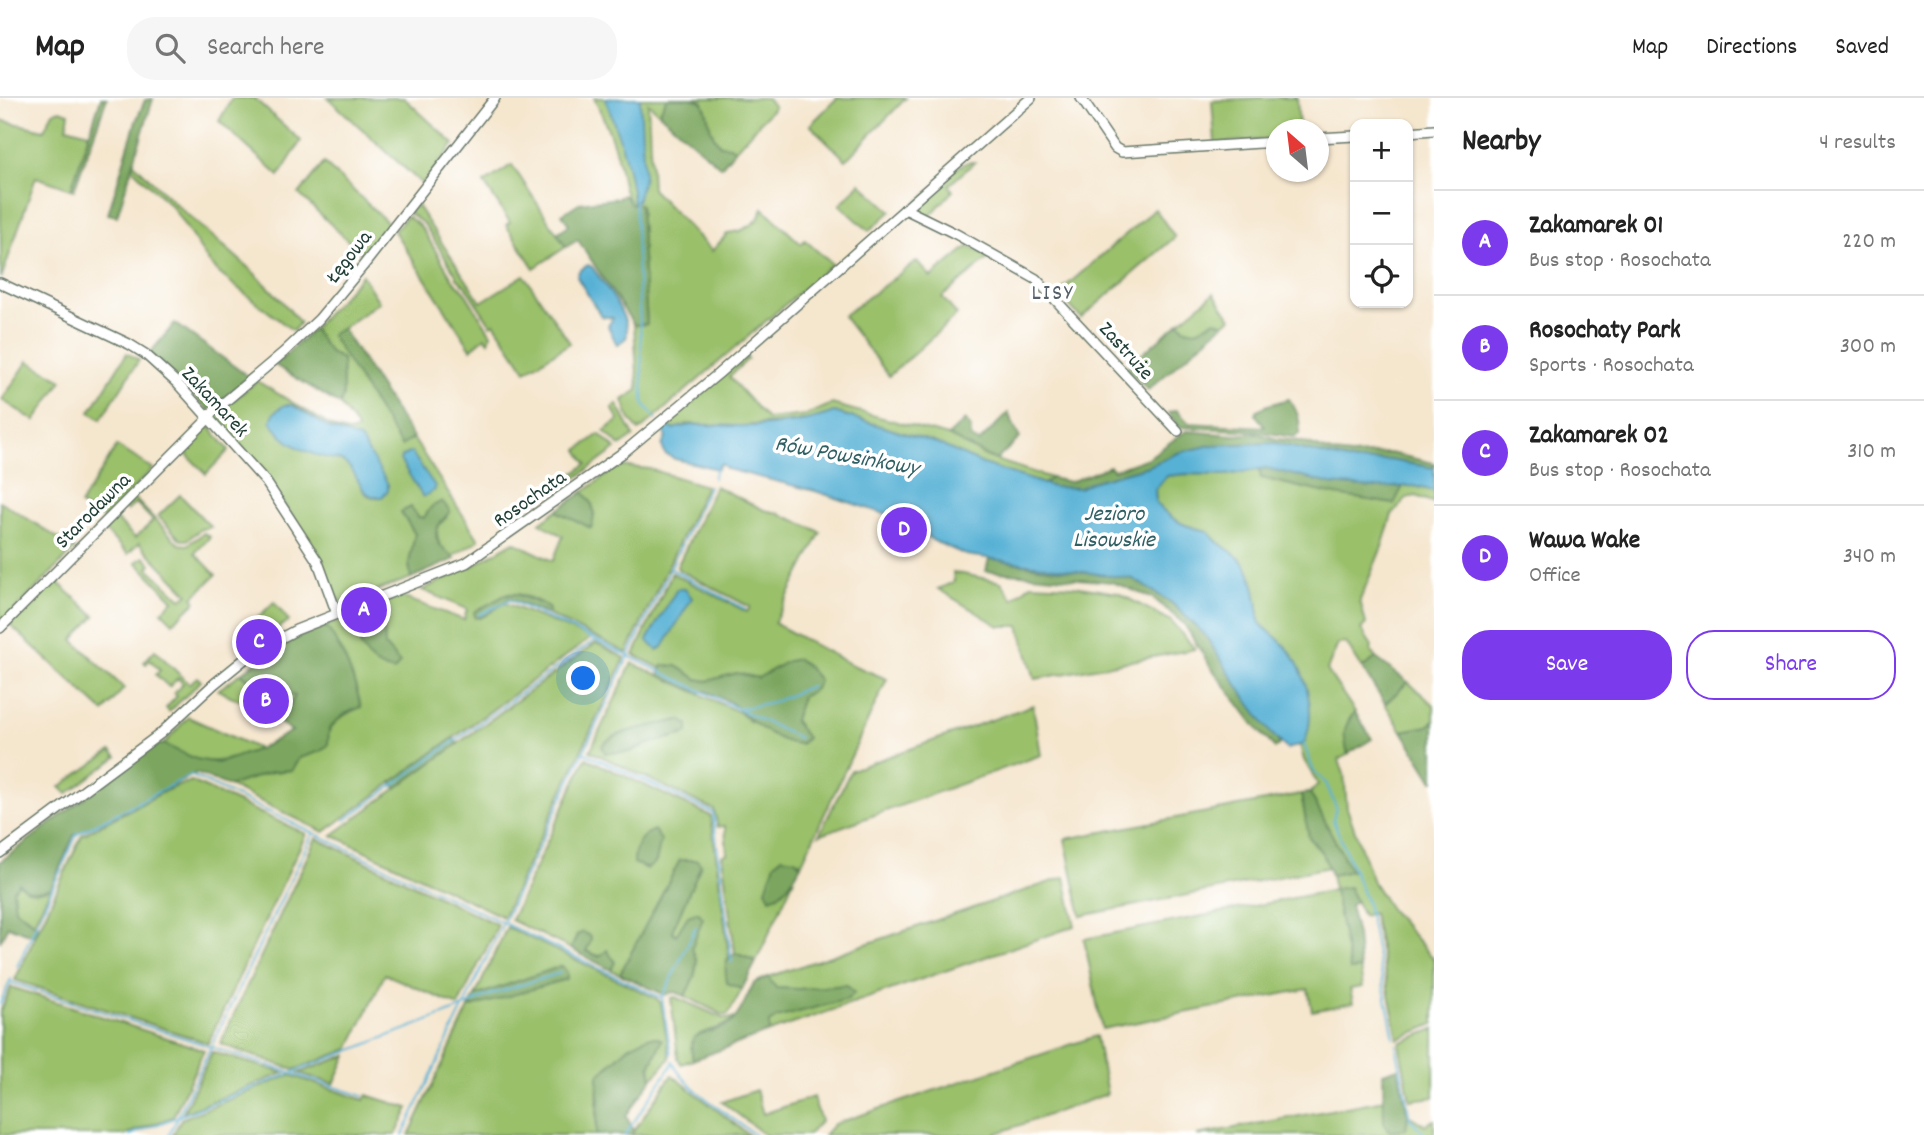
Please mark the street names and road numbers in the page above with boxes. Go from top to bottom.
street label: Łęgowa [319,224,381,292]
street label: Zastruże [1090,316,1159,388]
street label: Zakamarek [173,361,255,445]
street label: Rosochata [488,464,574,537]
street label: Starodawna [49,466,140,557]

